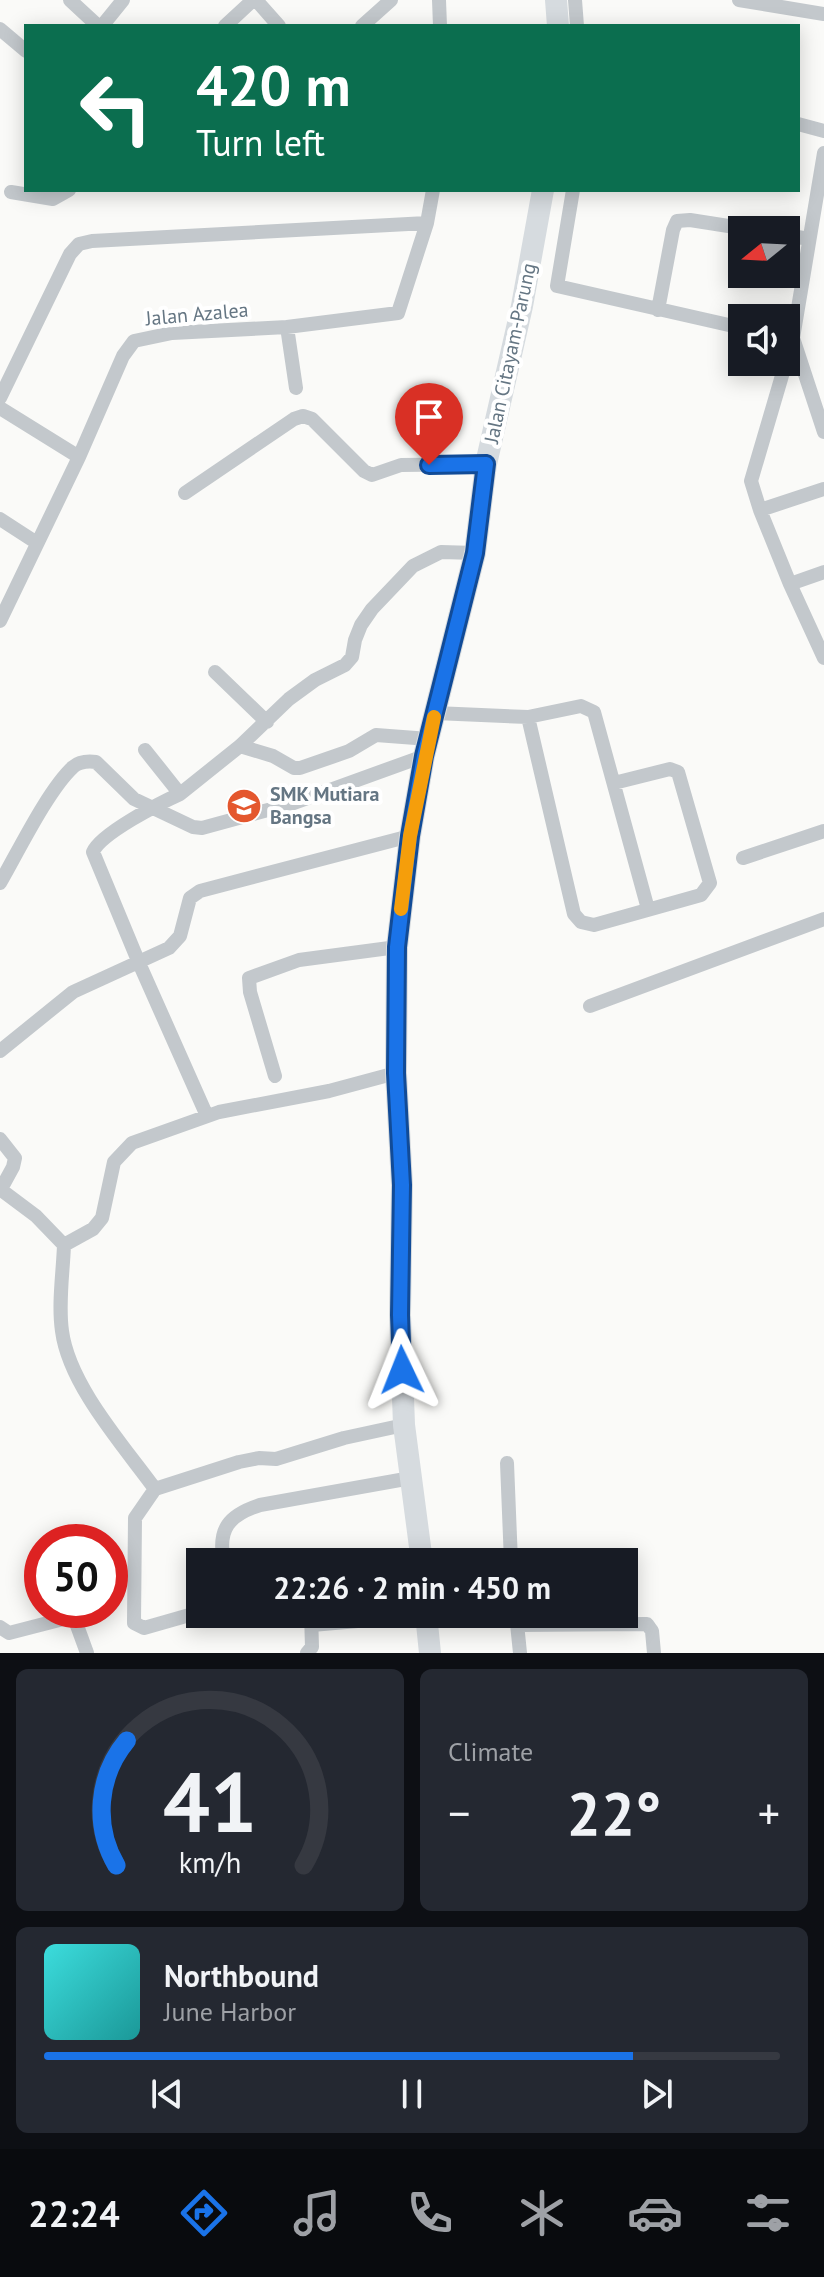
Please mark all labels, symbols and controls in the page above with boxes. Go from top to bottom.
text: 420 m [196,49,351,121]
icon: left [64,56,168,160]
text: Turn left [196,119,325,166]
north arrow [728,216,800,288]
map controls [728,216,800,376]
street label: Jalan Citayam-Parung [478,260,542,446]
street label: Jalan Azalea [143,297,250,332]
button: sound [728,304,800,376]
pin [395,383,463,465]
icon: arrive [407,395,451,439]
place label: SMK Mutiara Bangsa [270,781,380,830]
school or university icon: SMK Mutiara Bangsa [225,787,263,825]
position arrow [360,1328,444,1412]
speed limit sign: 50 [24,1524,128,1628]
text: 22:26 · 2 min · 450 m [273,1568,551,1607]
text: Climate [448,1735,533,1768]
text: 41 [163,1747,257,1855]
text: 22° [567,1774,661,1852]
text: − [448,1784,470,1841]
text: + [758,1784,780,1841]
text: km/h [179,1844,241,1881]
text: Northbound [164,1956,319,1995]
text: June Harbor [164,1995,296,2028]
icon: previous [145,2072,189,2116]
icon: pause [390,2072,434,2116]
icon: next [635,2072,679,2116]
icon: directions [176,2185,232,2241]
icon: music [289,2185,345,2241]
icon: phone [402,2185,458,2241]
icon: climate [514,2185,570,2241]
icon: car [627,2185,683,2241]
icon: filters [740,2185,796,2241]
text: 22:24 [28,2190,120,2237]

